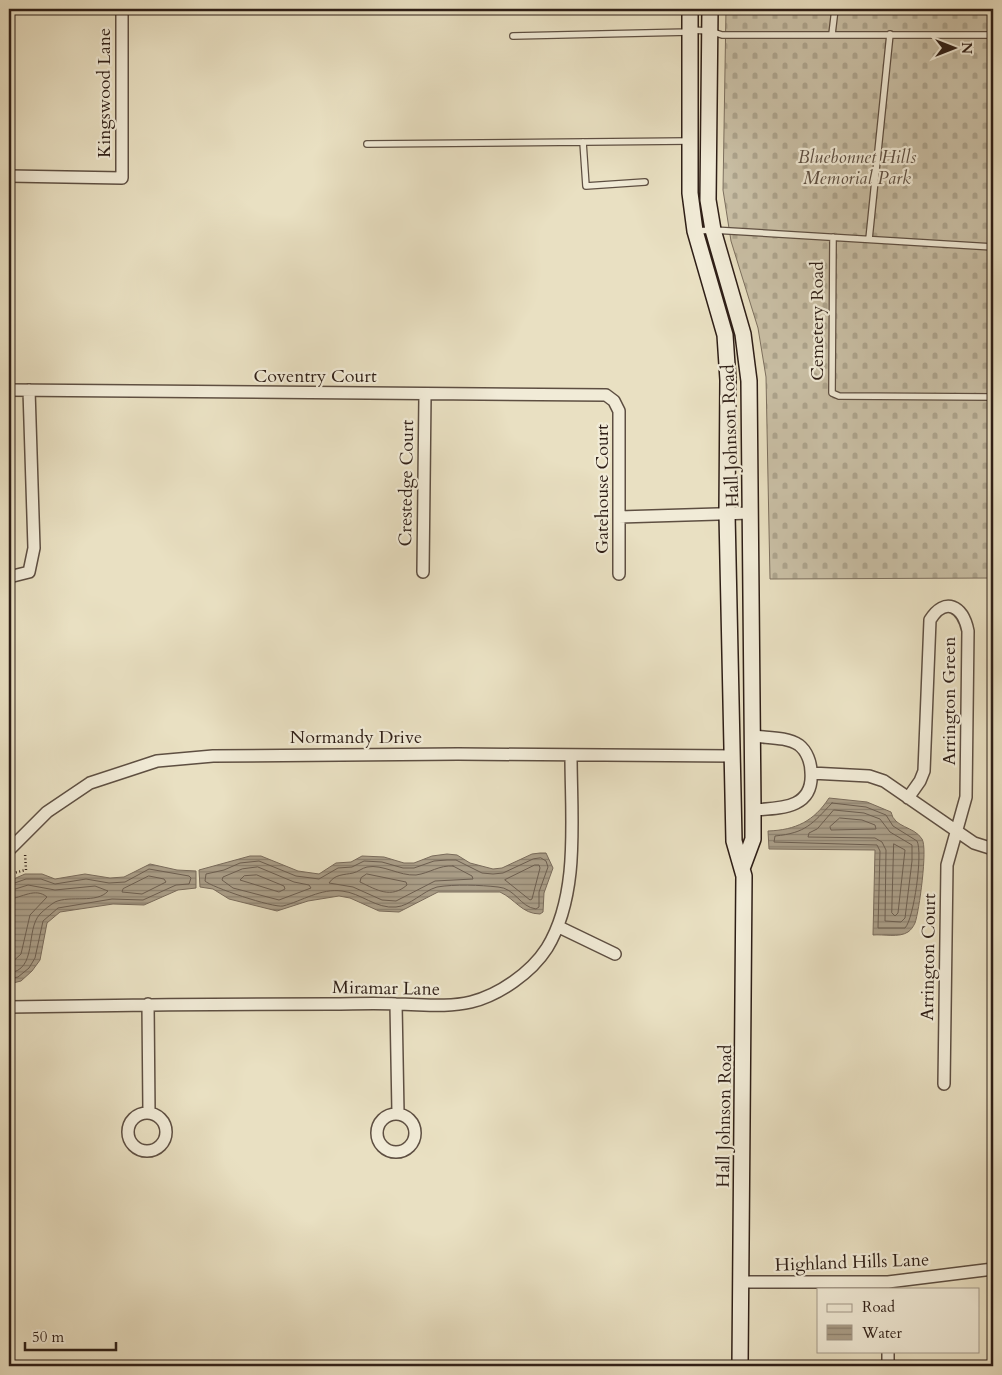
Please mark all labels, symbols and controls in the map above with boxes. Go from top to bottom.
north arrow [930,22,980,72]
street label: Kingswood Lane [92,28,117,158]
text: N [957,42,976,54]
park label: Bluebonnet Hills Memorial Park [798,145,916,191]
street label: Cemetery Road [805,261,830,381]
street label: Coventry Court [253,364,377,389]
street label: Hall Johnson Road [715,364,745,508]
street label: Crestedge Court [393,419,420,547]
street label: Gatehouse Court [590,424,615,554]
street label: Arrington Green [937,636,962,766]
street label: Normandy Drive [290,725,422,750]
street label: Arrington Court [915,893,942,1021]
street label: Miramar Lane [332,975,440,1002]
street label: Hall Johnson Road [711,1044,738,1188]
street label: Highland Hills Lane [774,1247,930,1278]
legend [817,1288,980,1352]
text: Road [862,1297,895,1317]
scale bar [25,1320,116,1352]
text: Water [861,1323,903,1343]
text: 50 m [32,1327,64,1347]

